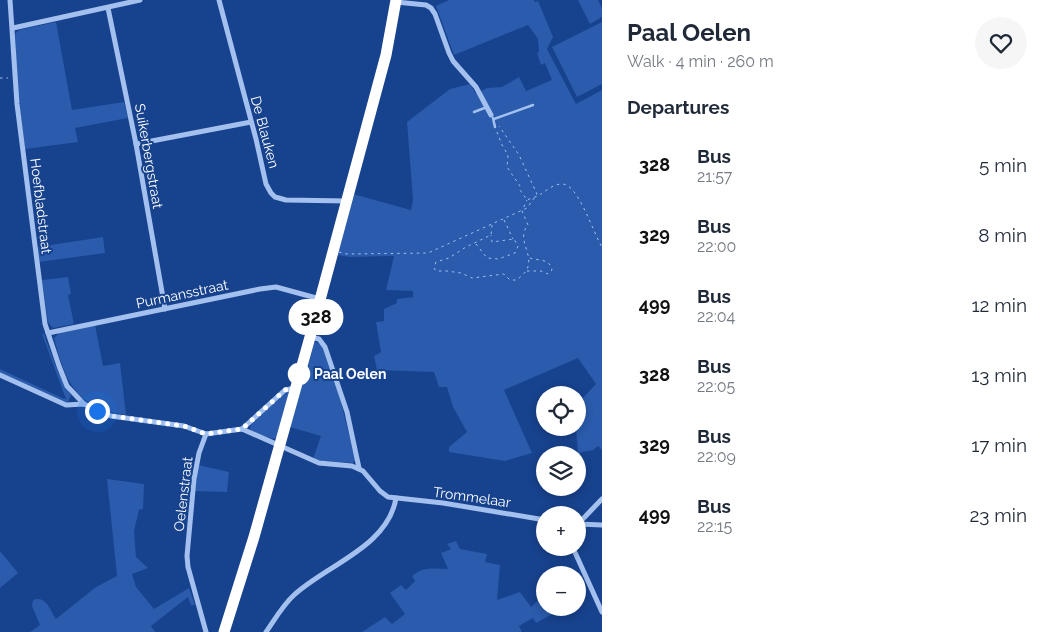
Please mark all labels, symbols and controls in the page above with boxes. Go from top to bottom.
button: heart [975,17,1027,69]
text: Paal Oelen [627,18,751,47]
text: Walk · 4 min · 260 m [627,52,774,71]
street label: De Blauken [248,94,282,170]
text: Departures [627,96,729,118]
street label: Suikerbergstraat [132,102,166,210]
text: Bus [697,145,731,167]
text: 328 [639,154,670,175]
text: 5 min [979,154,1027,176]
street label: Hoefbladstraat [27,157,55,255]
text: 21:57 [697,167,732,186]
text: Bus [697,215,731,237]
text: 329 [639,224,670,245]
text: 8 min [978,224,1027,246]
text: 22:00 [697,237,736,256]
street label: Purmansstraat [135,276,230,312]
text: Bus [697,285,731,307]
text: 499 [639,294,670,315]
text: 12 min [971,294,1027,316]
line badge: 328 [287,301,345,333]
text: 328 [300,306,332,327]
text: 22:04 [697,307,735,326]
text: Bus [697,355,731,377]
marker: Paal Oelen [288,363,310,385]
text: 328 [639,364,670,385]
text: 13 min [971,364,1027,386]
place label: Paal Oelen [314,366,386,382]
text: 22:05 [697,377,735,396]
map controls [536,386,586,616]
button: locate [536,386,586,436]
your location [85,399,110,424]
text: Bus [697,425,731,447]
text: 329 [639,434,670,455]
text: 17 min [971,434,1027,456]
button: layers [536,446,586,496]
text: 22:09 [697,447,736,466]
street label: Oelenstraat [170,455,196,532]
street label: Trommelaar [432,484,512,510]
text: Bus [697,495,731,517]
text: 499 [639,504,670,525]
text: 23 min [969,504,1027,526]
button: + [536,506,586,556]
text: 22:15 [697,517,732,536]
button: − [536,566,586,616]

